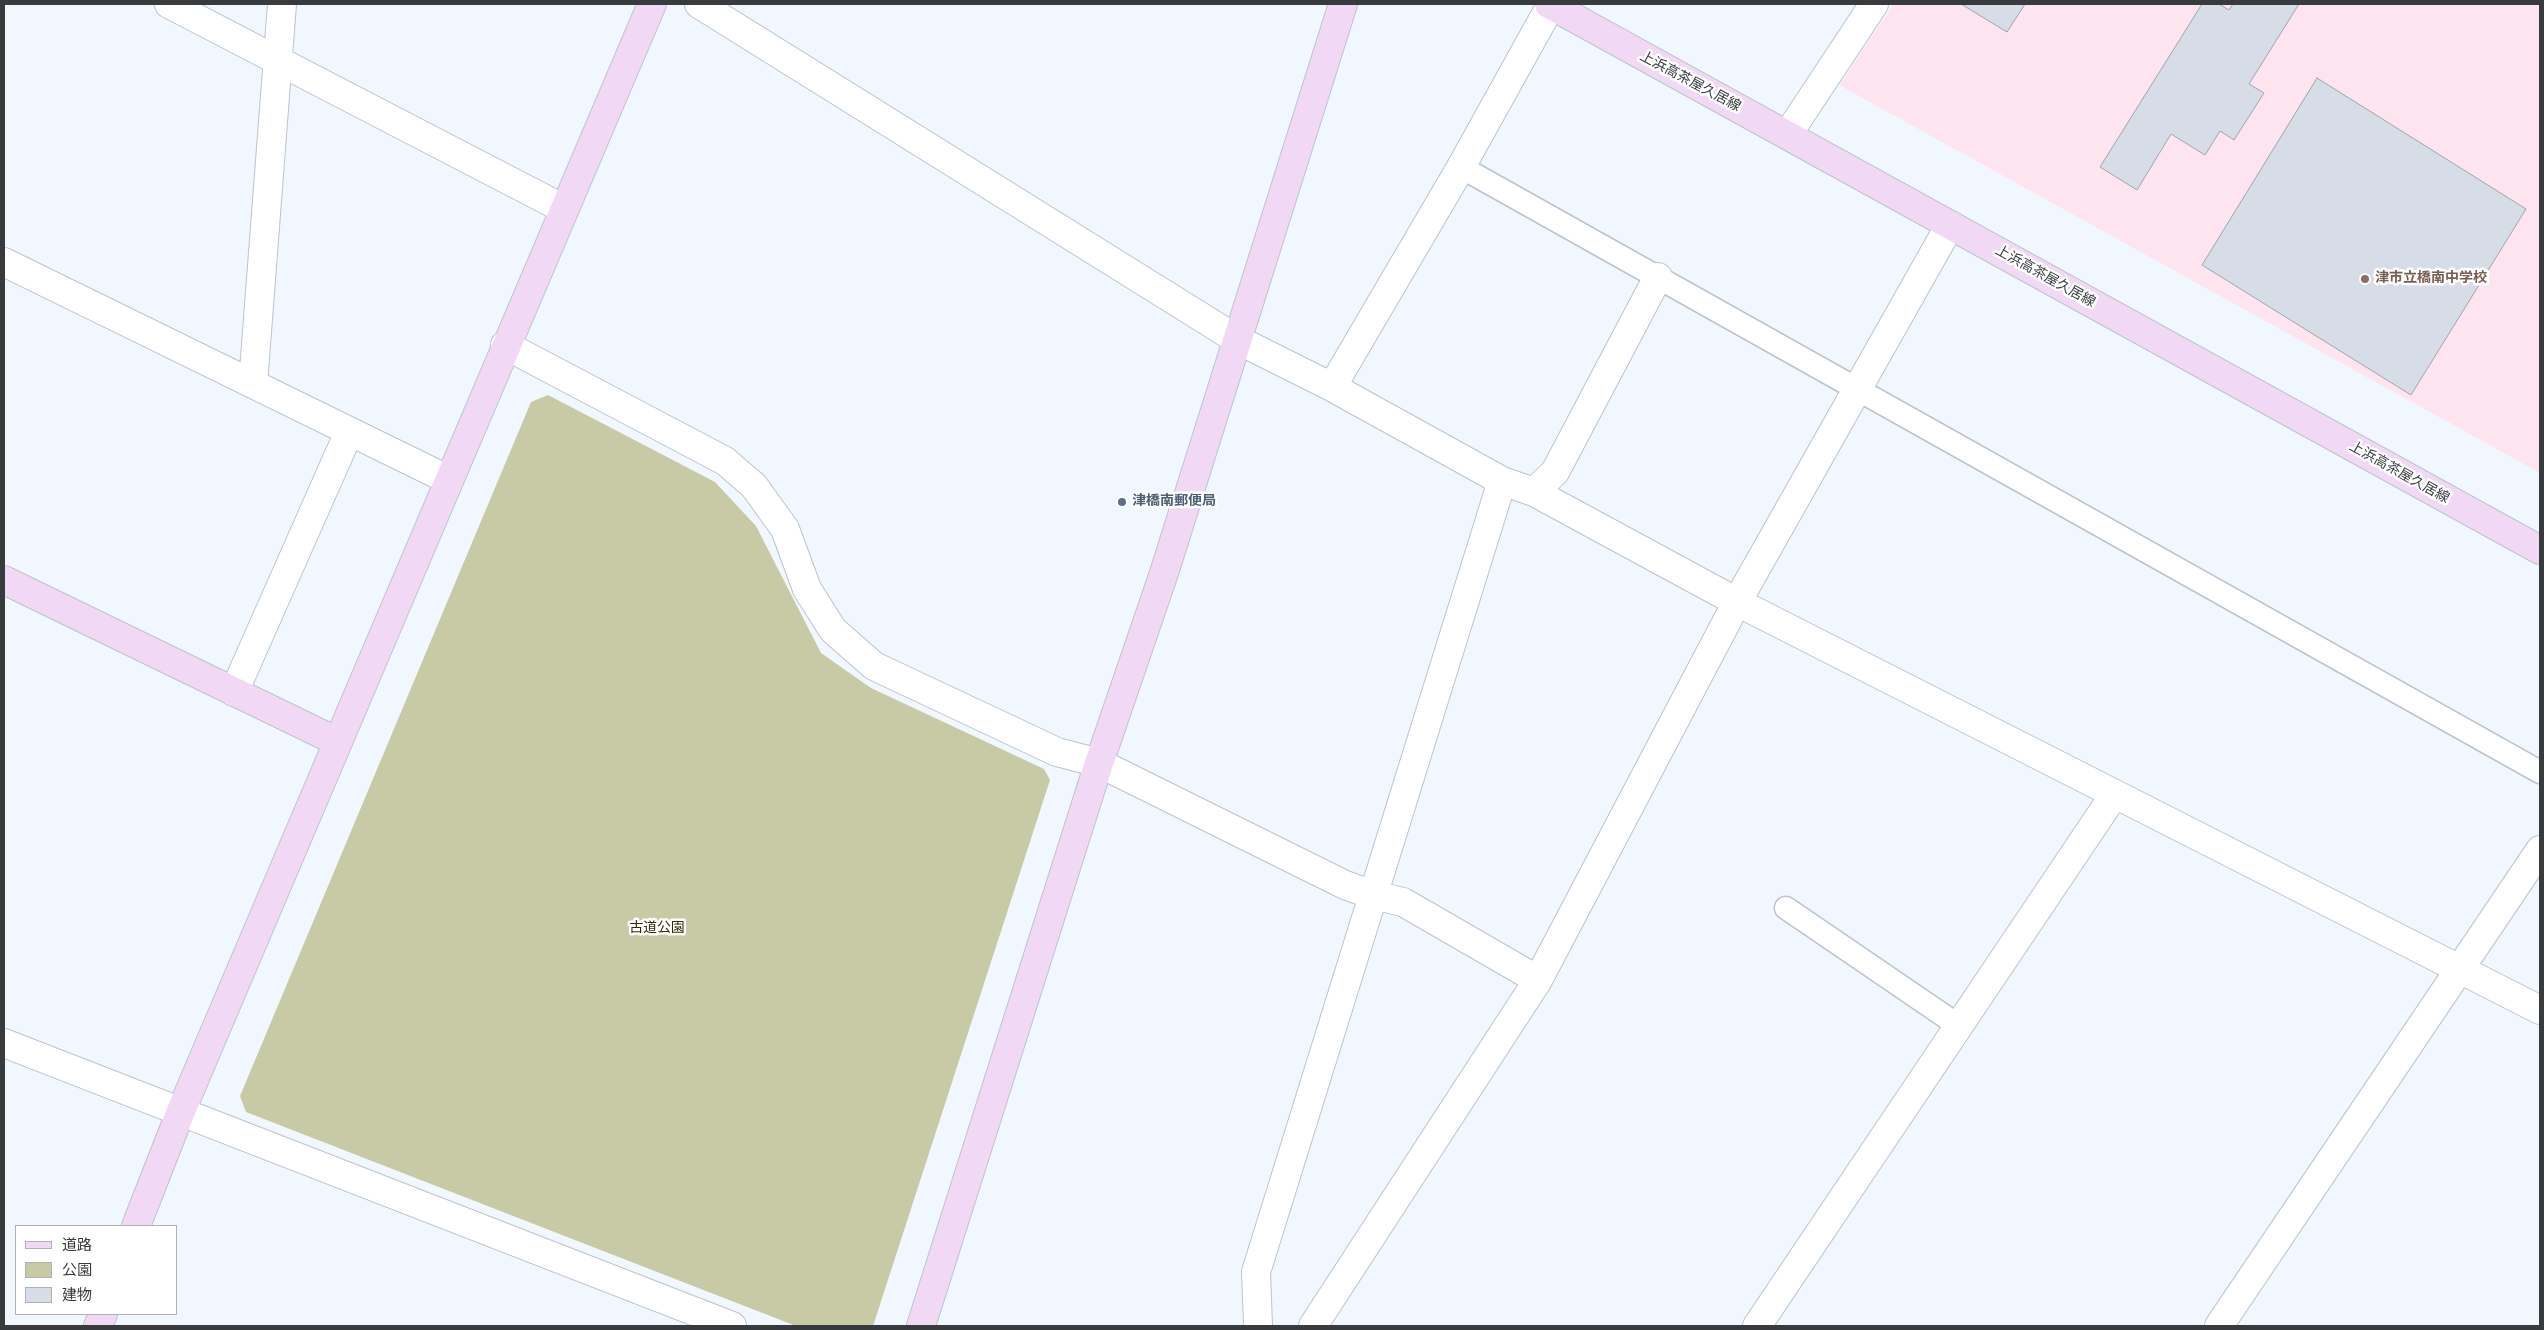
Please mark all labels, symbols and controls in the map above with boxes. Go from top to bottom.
street label: 上浜高茶屋久居線 [1637,48,1743,116]
street label: 上浜高茶屋久居線 [1992,243,2098,311]
place label: 津市立橋南中学校 [2375,271,2487,287]
marker: 津市立橋南中学校 [2359,273,2371,285]
street label: 上浜高茶屋久居線 [2346,439,2452,507]
place label: 津橋南郵便局 [1132,494,1216,510]
marker: 津橋南郵便局 [1116,496,1128,508]
park label: 古道公園 [629,921,685,937]
legend [15,1225,178,1315]
text: 道路 [62,1234,92,1256]
text: 公園 [62,1259,92,1281]
text: 建物 [62,1284,92,1306]

